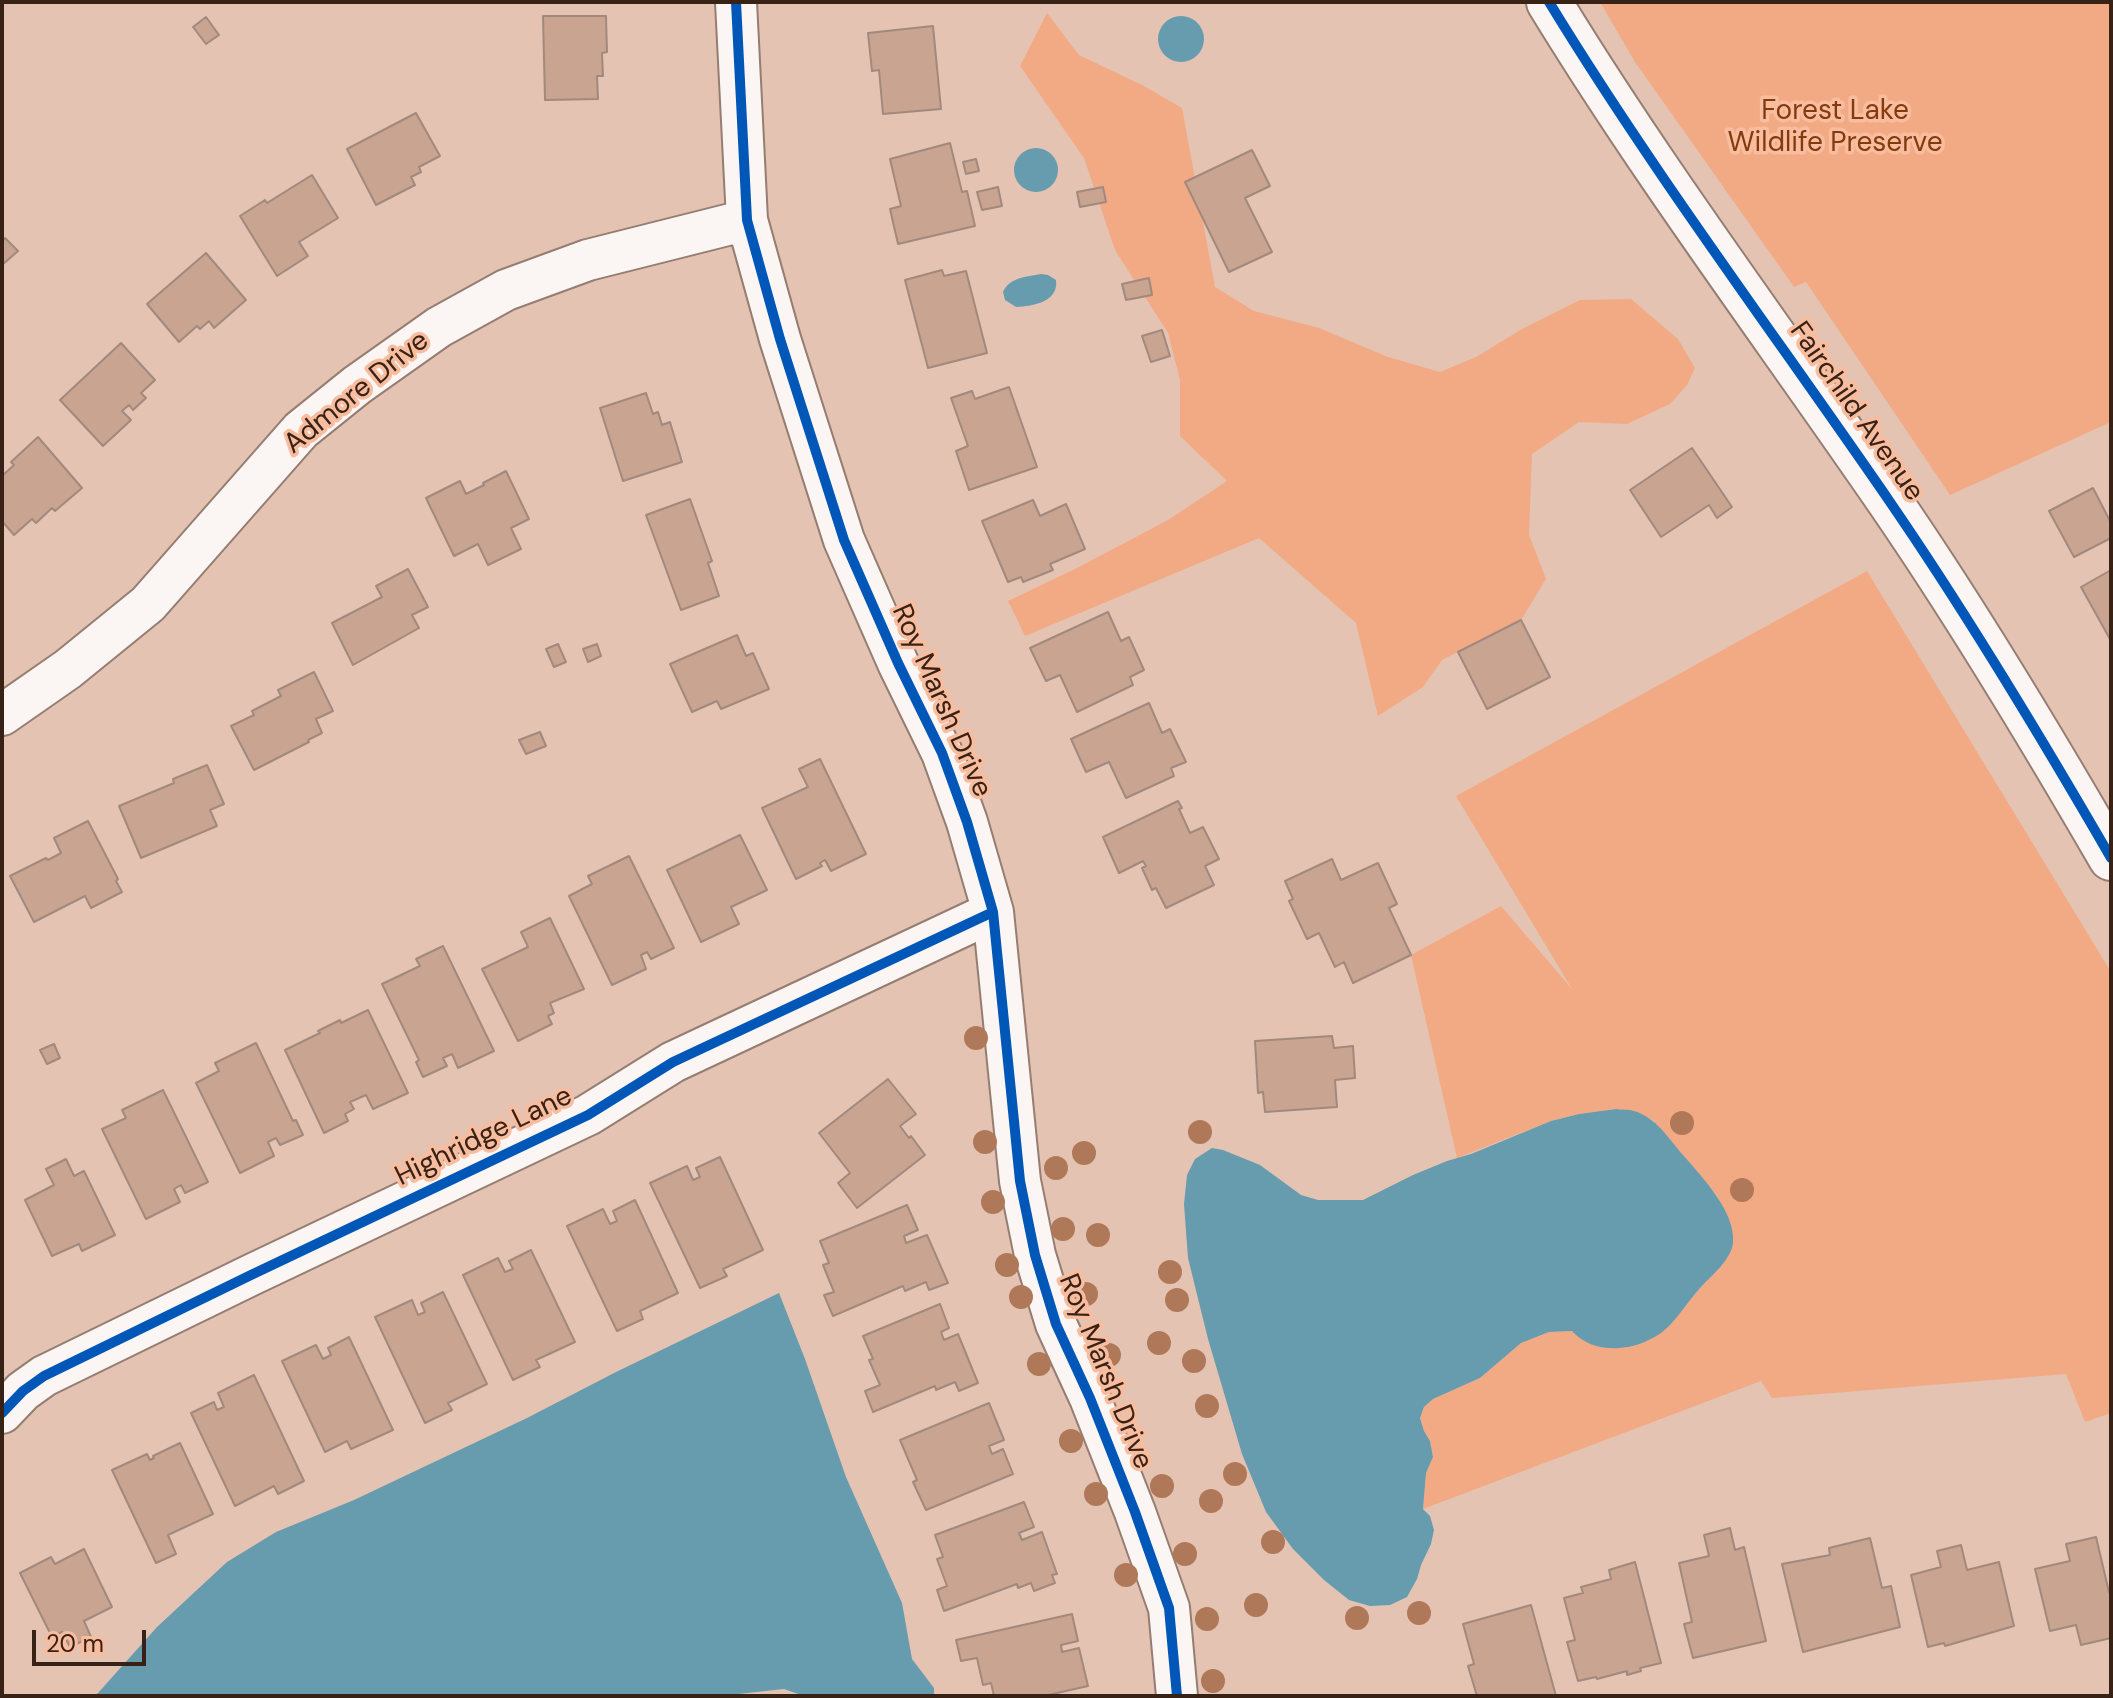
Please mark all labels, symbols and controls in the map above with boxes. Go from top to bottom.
park label: Forest Lake Wildlife Preserve [1727,95,1943,161]
street label: Fairchild Avenue [1782,316,1930,508]
street label: Admore Drive [278,324,436,462]
street label: Roy Marsh Drive [883,599,999,803]
street label: Highridge Lane [390,1080,578,1194]
street label: Roy Marsh Drive [1051,1270,1159,1474]
scale bar [36,1614,150,1664]
text: 20 m [46,1628,104,1659]

